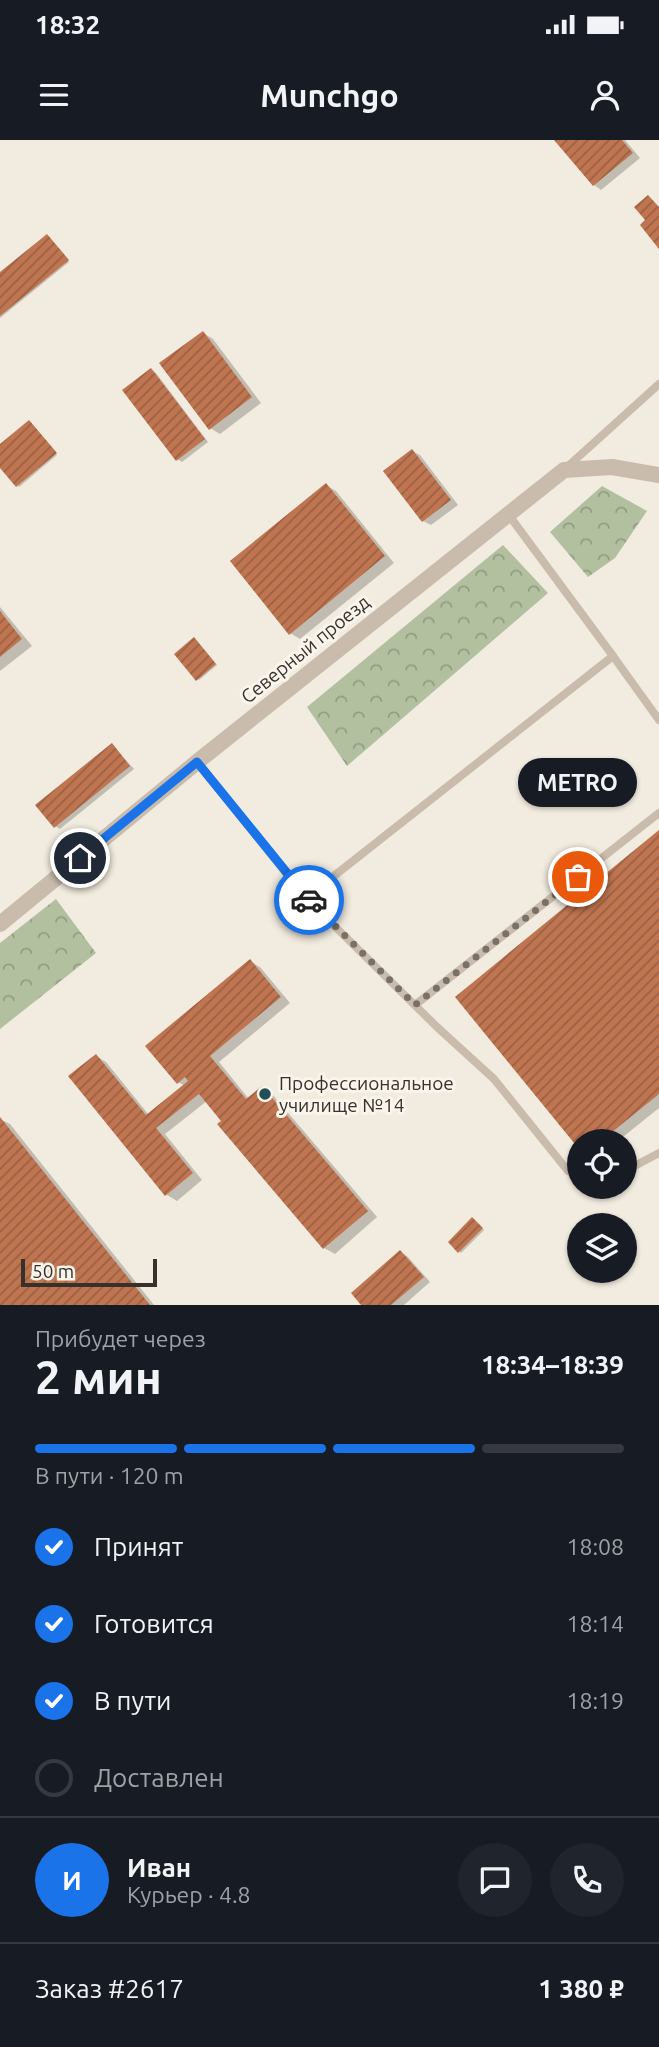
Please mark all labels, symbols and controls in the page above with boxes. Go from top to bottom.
text: 18:32 [35,10,100,39]
icon: menu [35,76,73,114]
icon: person [586,76,624,114]
text: Munchgo [260,77,399,113]
street label: Северный проезд [236,590,374,708]
callout: METRO [518,758,638,807]
text: METRO [537,770,618,795]
pin [50,828,110,888]
icon: home [61,839,99,877]
pin [548,847,608,907]
icon: bag [559,858,597,896]
courier [274,865,344,935]
icon: car [290,881,328,919]
place label: Профессиональное училище №14 [279,1072,454,1116]
marker: Профессиональное училище №14 [257,1086,273,1102]
map controls [567,1129,637,1283]
button: locate [567,1129,637,1199]
button: layers [567,1213,637,1283]
scale bar [21,1256,158,1288]
text: 50 m [32,1260,74,1282]
text: Прибудет через [35,1326,206,1351]
text: 18:34–18:39 [481,1350,624,1379]
text: 2 мин [35,1351,162,1403]
text: В пути · 120 m [35,1463,184,1488]
icon: check [35,1528,73,1566]
text: Принят [94,1532,183,1561]
text: 18:08 [566,1534,624,1559]
icon: check [35,1605,73,1643]
text: Готовится [94,1609,214,1638]
text: 18:14 [566,1611,624,1636]
icon: check [35,1682,73,1720]
text: В пути [94,1686,171,1715]
text: 18:19 [566,1688,624,1713]
text: Доставлен [94,1763,224,1792]
button: chat [458,1843,532,1917]
button: phone [550,1843,624,1917]
text: Иван [127,1853,191,1882]
text: И [62,1866,82,1895]
text: Курьер · 4.8 [127,1882,251,1907]
text: Заказ #2617 [35,1974,184,2003]
text: 1 380 ₽ [538,1974,624,2003]

